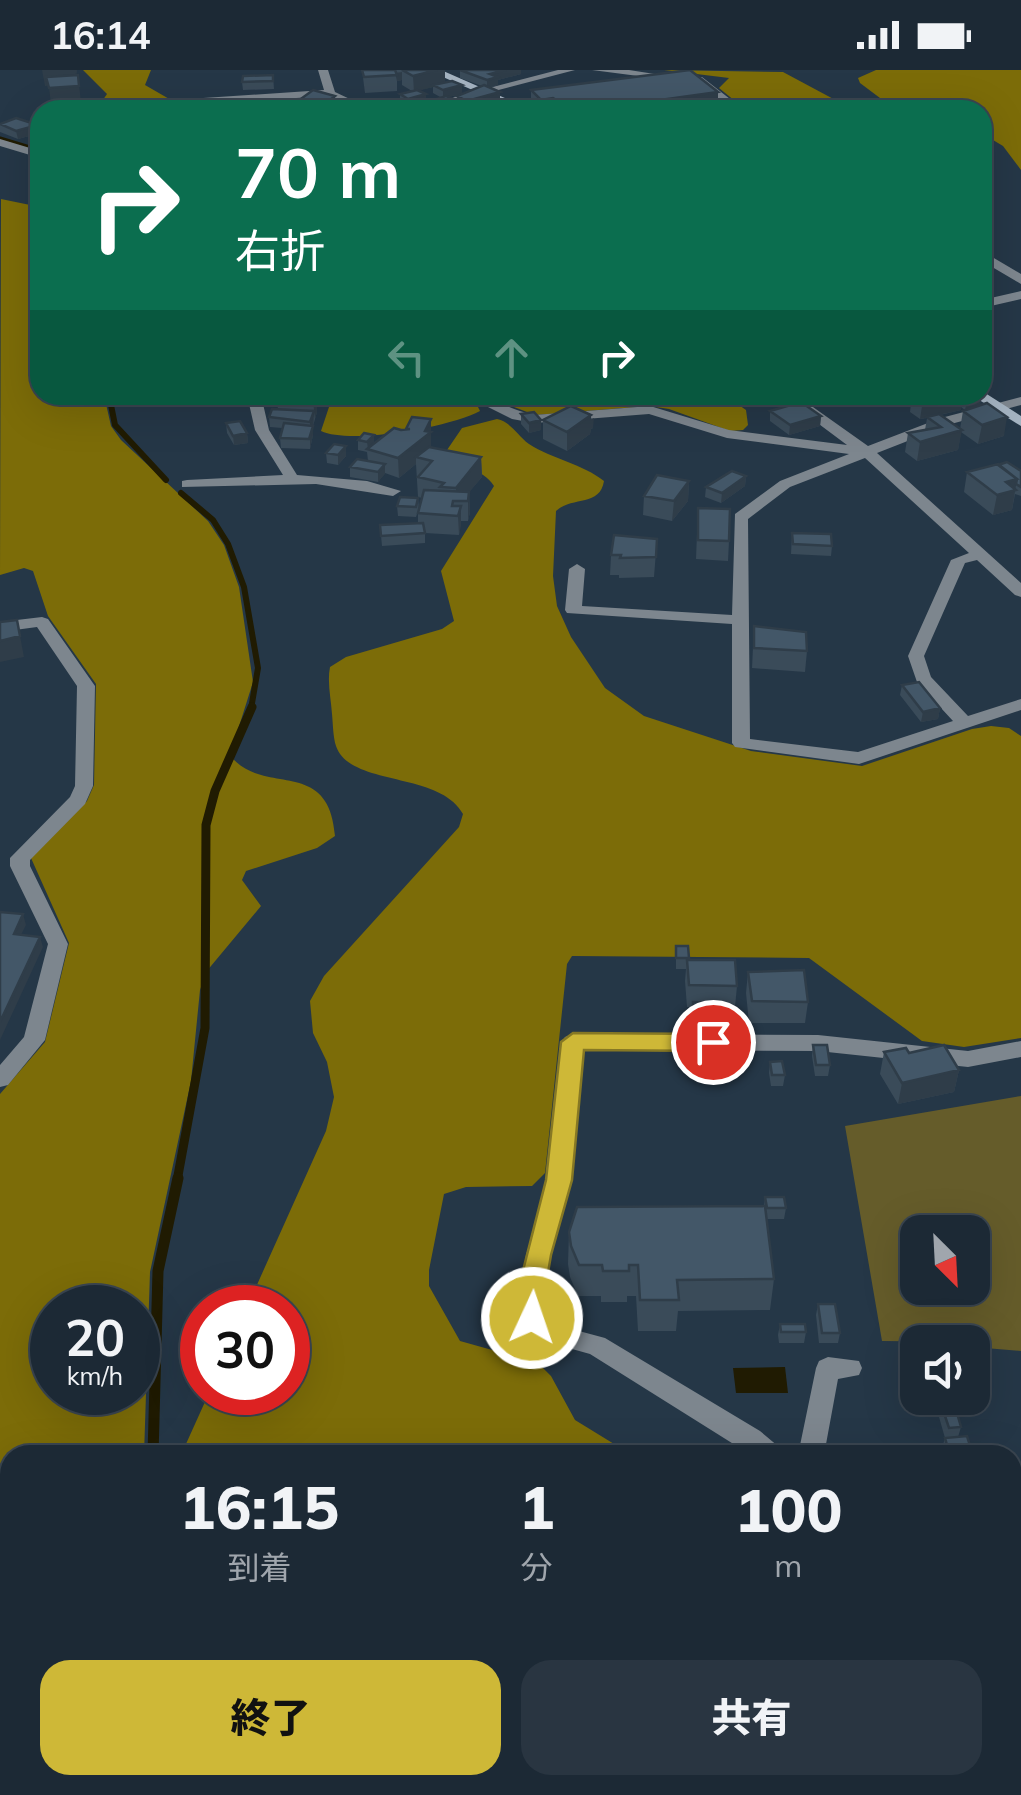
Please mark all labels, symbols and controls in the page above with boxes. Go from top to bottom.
text: 16:14 [50,11,151,59]
text: 70 m [235,128,401,216]
icon: right [70,140,200,270]
text: 右折 [235,222,325,278]
icon: left [379,330,434,385]
icon: ahead [484,330,539,385]
icon: right [589,330,644,385]
pin [671,1000,756,1085]
icon: arrive [686,1015,741,1070]
north arrow [900,1215,990,1305]
map controls [900,1215,990,1415]
position arrow [480,1266,584,1370]
speed limit sign: 30 [180,1285,310,1415]
text: 20 [65,1306,125,1369]
button: sound [900,1325,990,1415]
text: km/h [67,1360,123,1391]
text: 16:15 [180,1469,339,1544]
text: 1 [519,1469,555,1544]
text: 100 [734,1472,842,1547]
text: m [774,1545,802,1585]
text: 到着 [227,1547,291,1587]
text: 分 [521,1547,553,1587]
button: 終了 [40,1660,501,1775]
button: 共有 [521,1660,982,1775]

